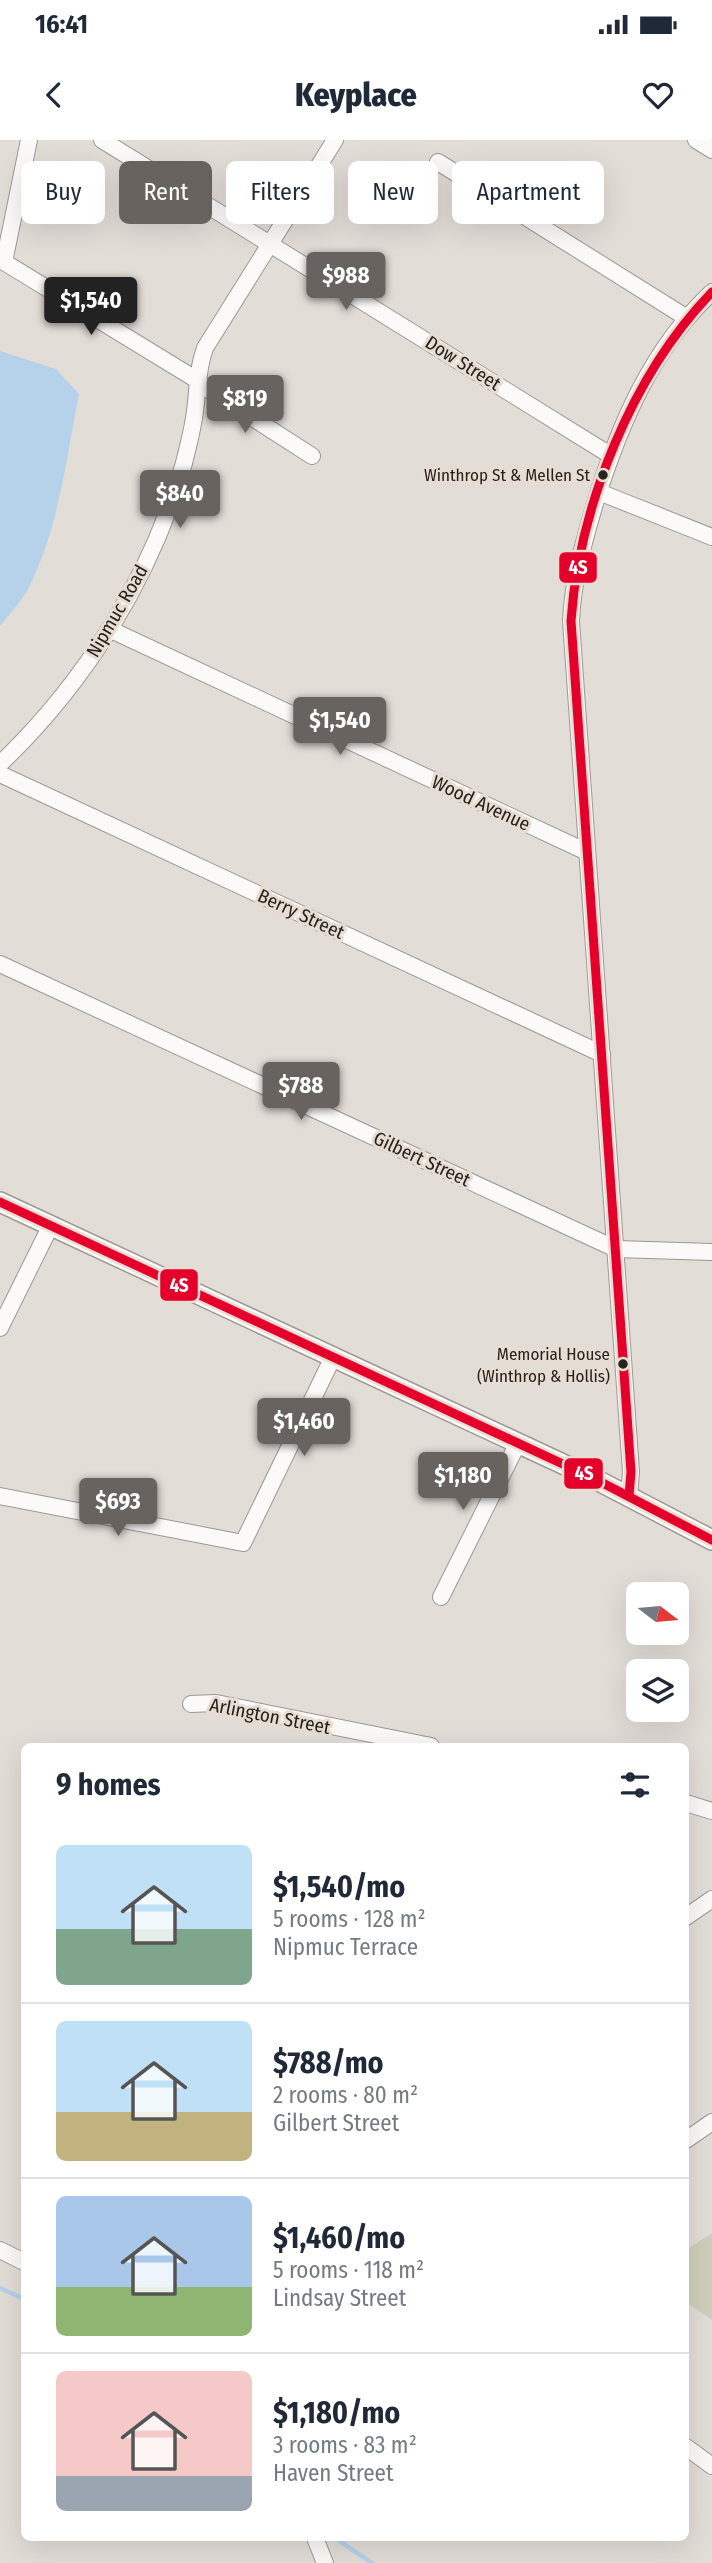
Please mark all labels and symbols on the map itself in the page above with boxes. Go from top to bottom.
pin: $988 [305,253,387,312]
pin: $1,540 [34,278,148,337]
street label: Dow Street [421,331,506,396]
pin: $819 [204,376,286,435]
place label: Winthrop St & Mellen St [424,465,590,486]
marker: Winthrop St & Mellen St [596,468,610,482]
pin: $840 [139,470,221,530]
line badge: 4S [558,551,598,584]
text: 4S [568,556,588,579]
street label: Nipmuc Road [81,561,153,661]
pin: $1,540 [283,698,397,757]
street label: Wood Avenue [428,770,534,836]
street label: Berry Street [254,884,349,944]
pin: $788 [260,1062,342,1122]
street label: Gilbert Street [370,1127,475,1192]
line badge: 4S [159,1268,199,1302]
text: 4S [169,1274,189,1297]
place label: Memorial House (Winthrop & Hollis) [477,1344,610,1387]
marker: Memorial House (Winthrop & Hollis) [616,1357,630,1371]
pin: $1,460 [247,1398,361,1458]
pin: $1,180 [406,1452,520,1512]
line badge: 4S [563,1457,604,1490]
text: 4S [574,1462,594,1485]
pin: $693 [77,1478,159,1538]
north arrow [626,1582,690,1645]
street label: Arlington Street [208,1693,333,1739]

